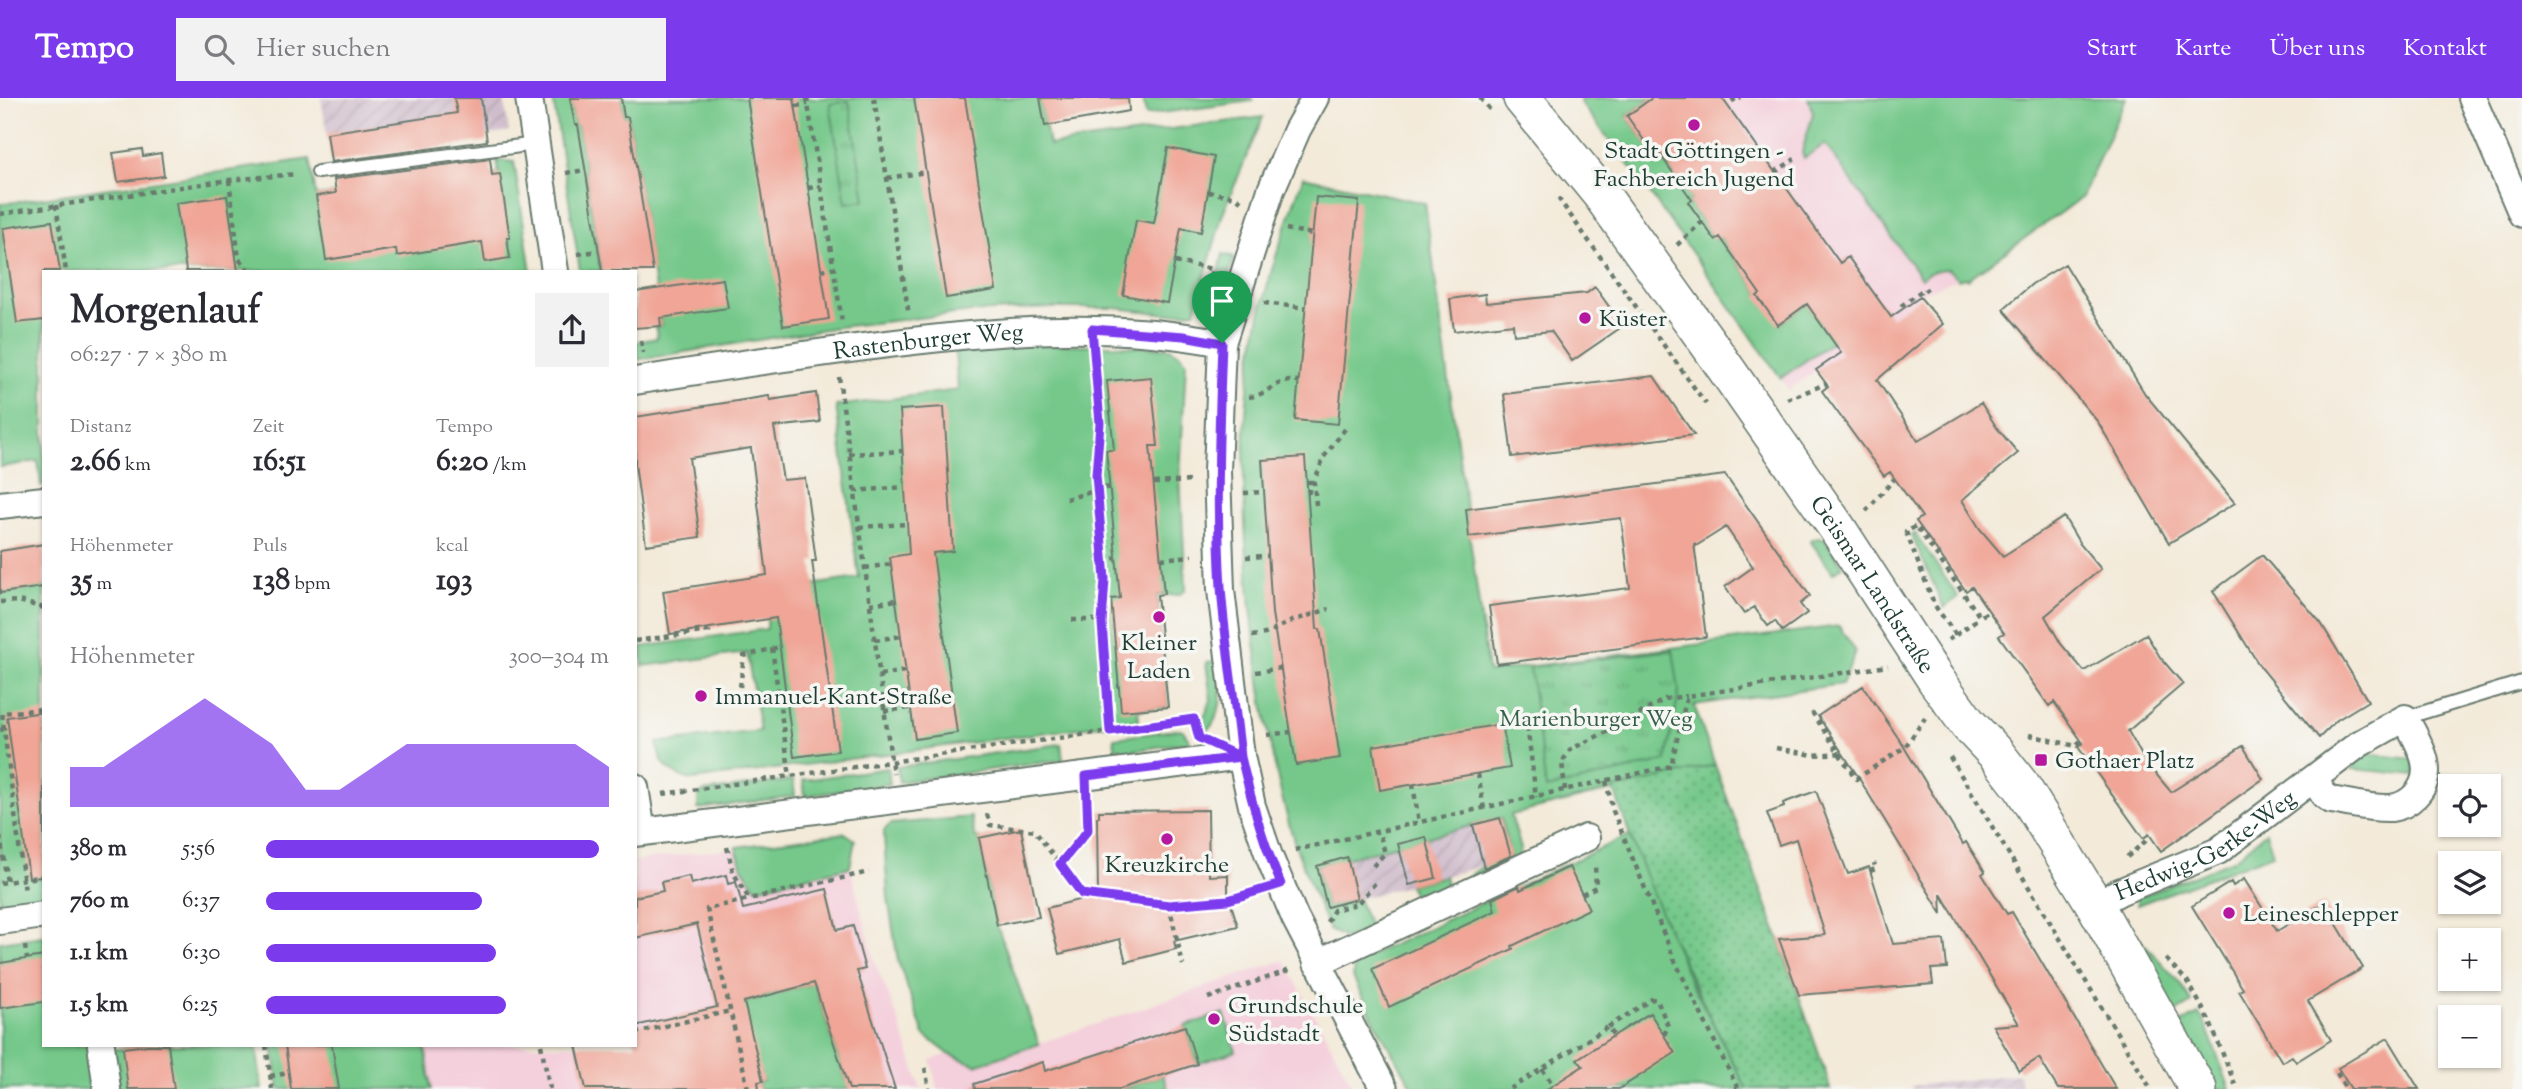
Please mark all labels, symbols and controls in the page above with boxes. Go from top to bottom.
search box [176,18,666,81]
text: Tempo [35,25,134,73]
icon: search [200,30,238,68]
text: Hier suchen [256,31,391,68]
text: Start [2086,32,2137,66]
text: Karte [2175,32,2231,66]
text: Über uns [2269,32,2365,66]
text: Kontakt [2403,32,2487,66]
marker: Stadt Göttingen - Fachbereich Jugend [1686,117,1702,133]
place label: Stadt Göttingen - Fachbereich Jugend [1594,135,1795,197]
pin [1192,271,1252,343]
icon: arrive [1203,282,1241,320]
text: Morgenlauf [70,286,261,340]
button: share [535,293,609,367]
place label: Küster [1599,303,1667,337]
marker: Küster [1577,310,1593,326]
street label: Rastenburger Weg [831,316,1025,370]
text: 06:27 · 7 × 380 m [70,339,228,372]
text: Distanz [70,414,132,441]
text: Zeit [253,414,284,441]
text: Tempo [436,414,493,441]
text: 2.66 [70,441,121,484]
text: 16:51 [253,441,306,484]
text: 6:20 [436,441,488,484]
text: km [121,452,151,479]
text: /km [488,452,527,479]
street label: Geismar Landstraße [1801,489,1942,681]
text: Höhenmeter [70,533,173,560]
text: Puls [253,533,287,560]
text: kcal [436,533,469,560]
text: 35 [70,560,92,603]
text: 138 [253,560,290,603]
text: 193 [436,560,473,603]
text: m [92,571,112,598]
text: bpm [290,571,331,598]
marker: Kleiner Laden [1151,609,1167,625]
place label: Kleiner Laden [1121,627,1197,689]
text: Höhenmeter [70,641,195,674]
text: 300–304 m [508,641,609,674]
place label: Immanuel-Kant-Straße [715,681,952,715]
marker: Immanuel-Kant-Straße [693,688,709,704]
park label: Marienburger Weg [1499,703,1693,737]
place label: Gothaer Platz [2055,745,2194,779]
marker: Gothaer Platz [2033,752,2049,768]
map controls [2438,774,2501,1068]
button: locate [2438,774,2501,837]
street label: Hedwig-Gerke-Weg [2110,782,2304,911]
marker: Kreuzkirche [1159,831,1175,847]
text: 380 m [70,833,127,866]
text: 5:56 [182,833,215,866]
place label: Kreuzkirche [1105,849,1229,883]
button: layers [2438,851,2501,914]
text: 760 m [70,885,129,918]
text: 6:37 [182,885,220,918]
place label: Leineschlepper [2243,898,2399,932]
marker: Leineschlepper [2221,905,2237,921]
button: + [2438,928,2501,991]
text: 1.1 km [70,937,128,970]
text: 6:30 [182,937,220,970]
text: 1.5 km [70,989,128,1022]
text: 6:25 [182,989,218,1022]
place label: Grundschule Südstadt [1228,990,1363,1052]
button: − [2438,1005,2501,1068]
marker: Grundschule Südstadt [1206,1011,1222,1027]

